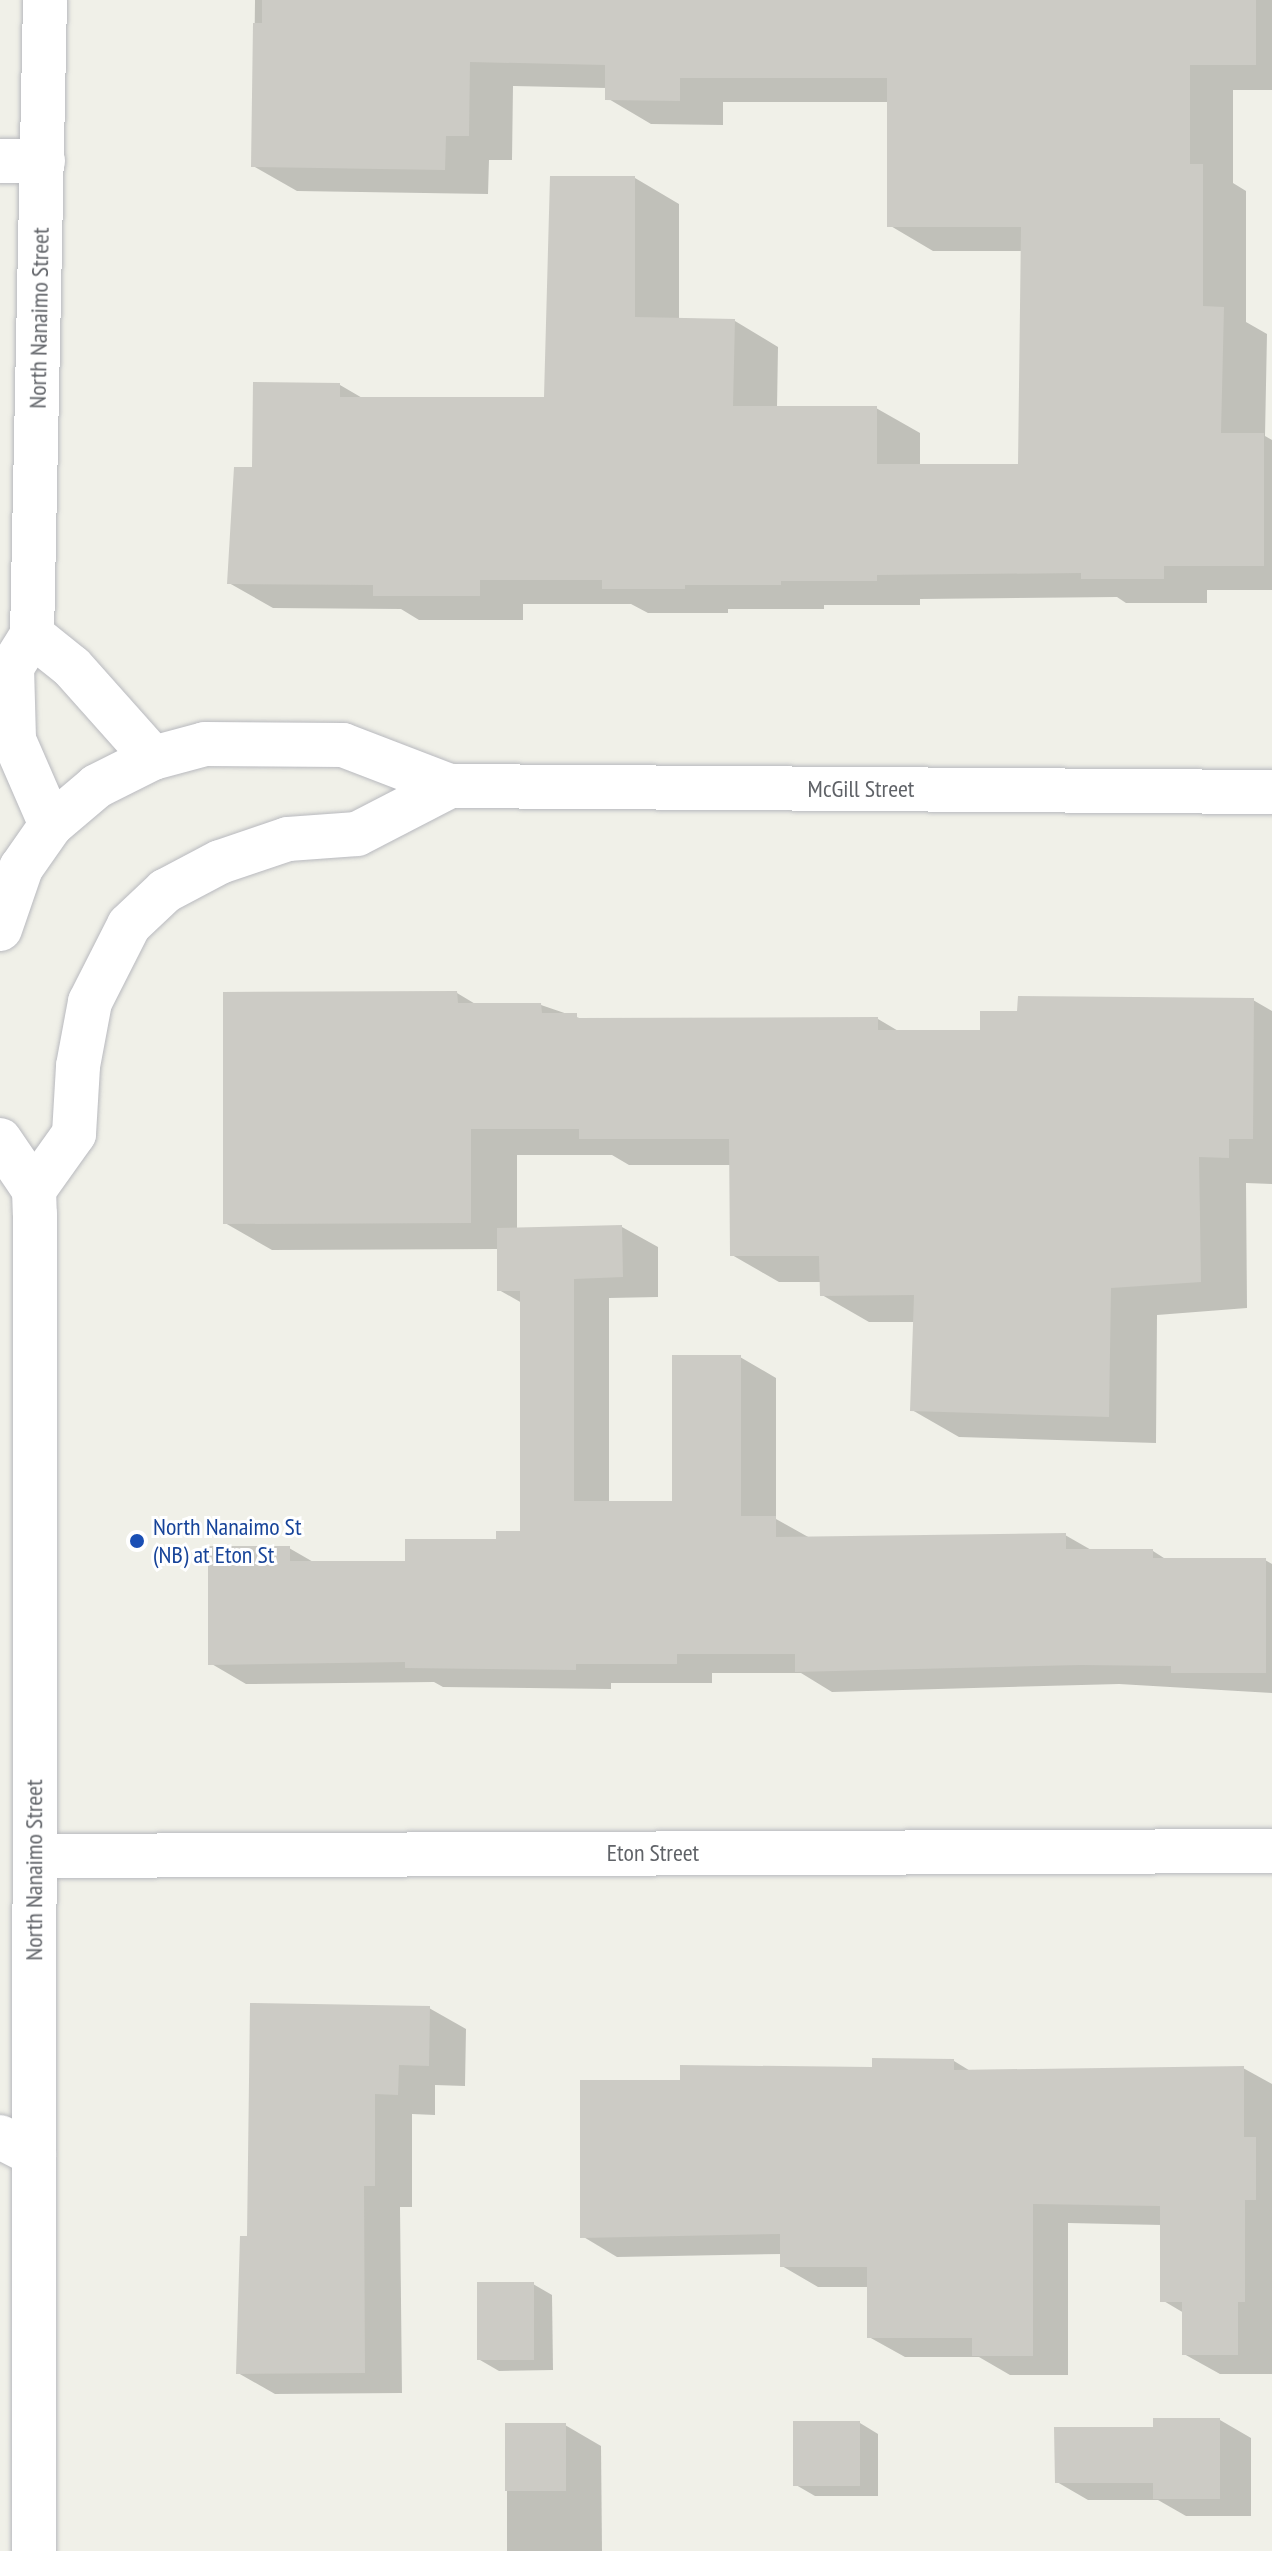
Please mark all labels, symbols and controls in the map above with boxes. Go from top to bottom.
street label: North Nanaimo Street [23,227,55,409]
street label: McGill Street [808,775,914,803]
place label: North Nanaimo St (NB) at Eton St [153,1513,301,1569]
marker: North Nanaimo St (NB) at Eton St [128,1532,146,1550]
street label: North Nanaimo Street [20,1779,48,1961]
street label: Eton Street [607,1839,699,1867]

